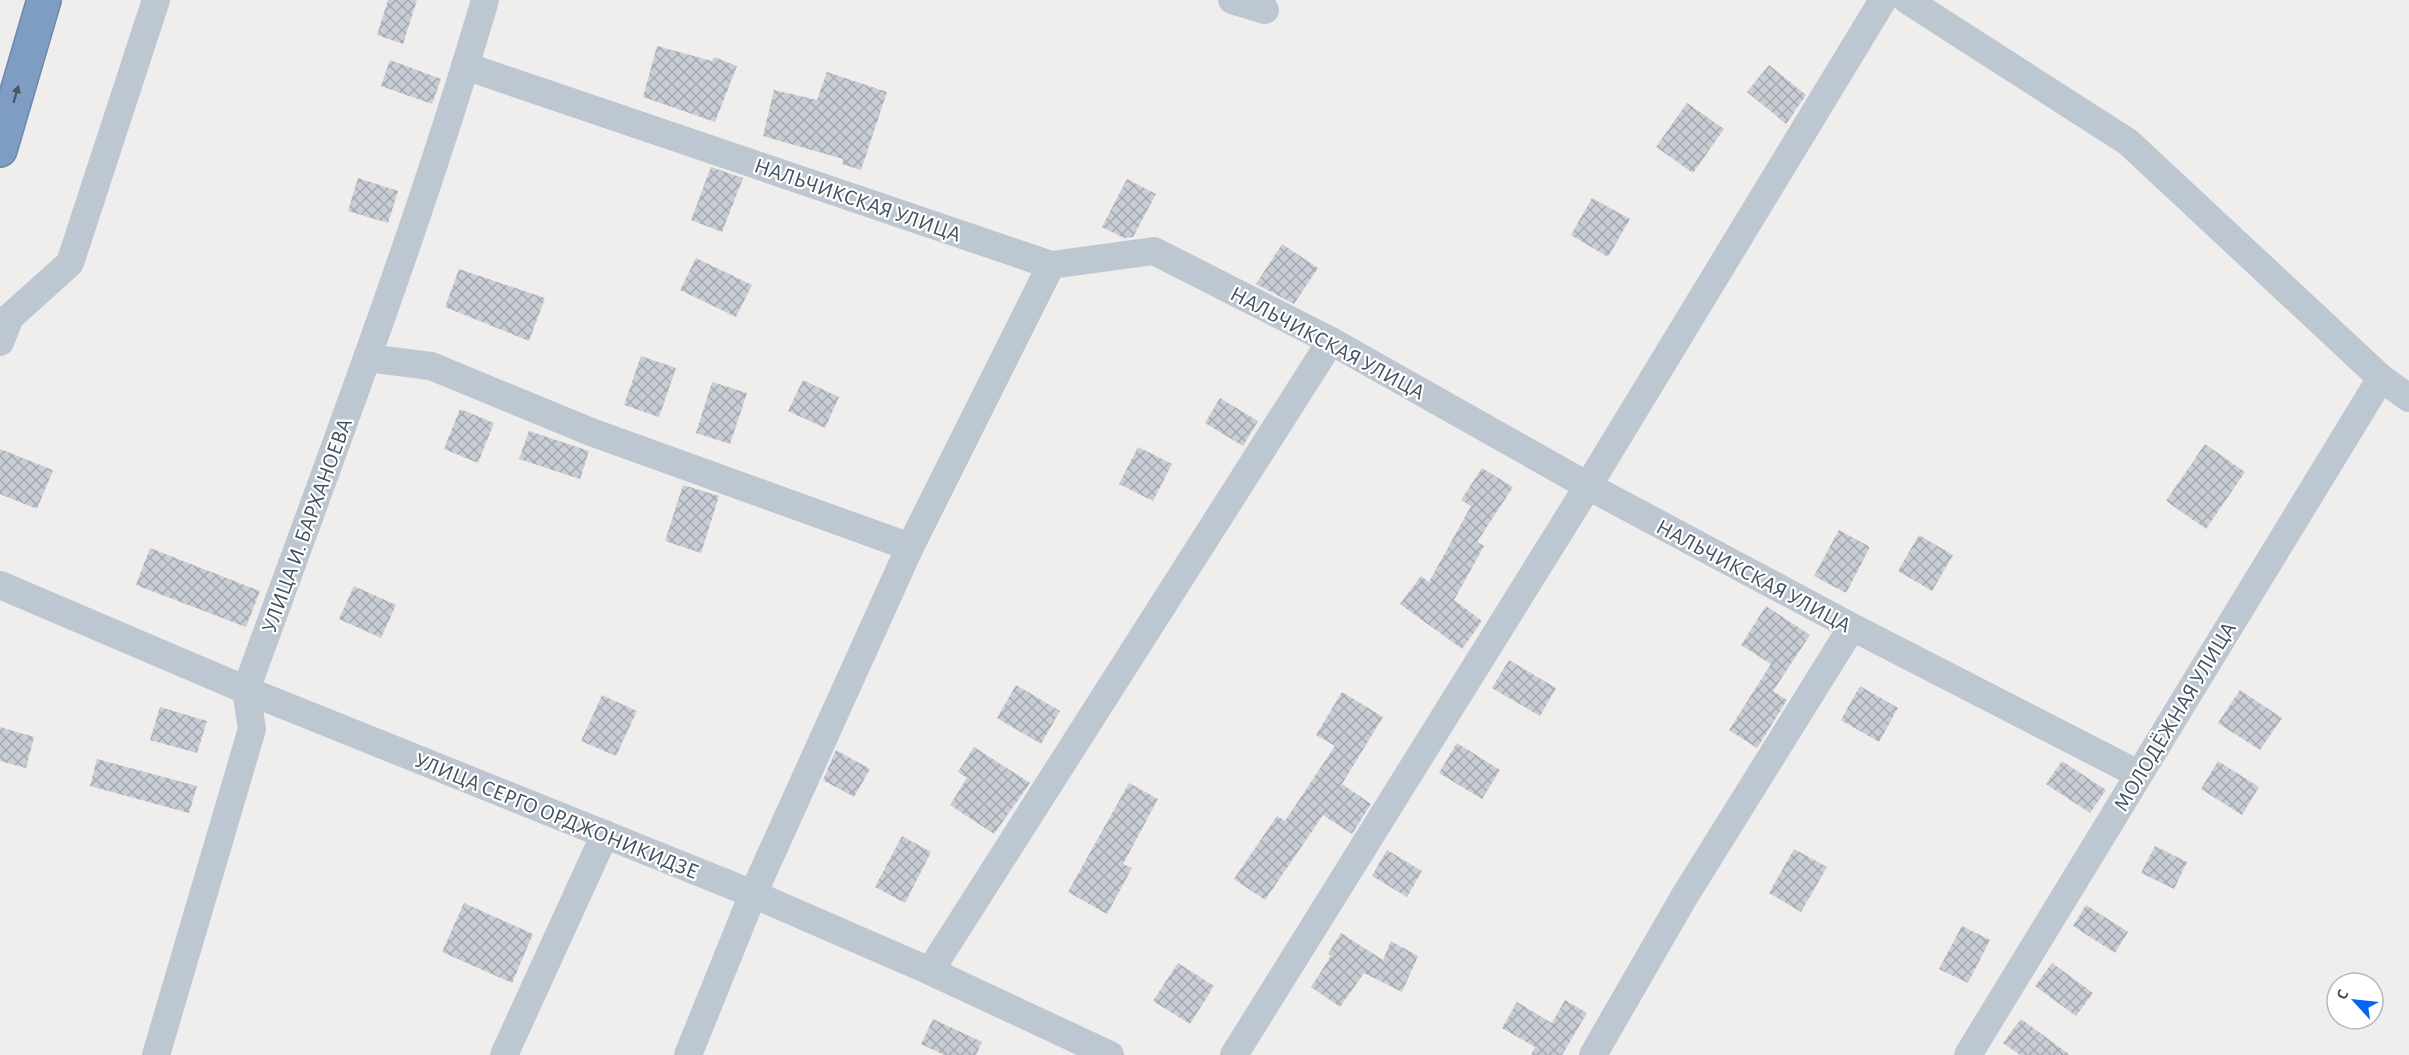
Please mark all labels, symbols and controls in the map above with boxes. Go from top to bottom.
one-way arrow [12,85,22,103]
street label: НАЛЬЧИКСКАЯ УЛИЦА [752,154,964,246]
street label: НАЛЬЧИКСКАЯ УЛИЦА [1227,282,1429,404]
street label: УЛИЦА И. БАРХАНОЕВА [258,415,356,635]
street label: НАЛЬЧИКСКАЯ УЛИЦА [1653,515,1855,637]
street label: МОЛОДЁЖНАЯ УЛИЦА [2110,618,2240,815]
street label: УЛИЦА СЕРГО ОРДЖОНИКИДЗЕ [411,749,702,883]
north arrow [2325,971,2385,1031]
text: С [2333,987,2352,1002]

